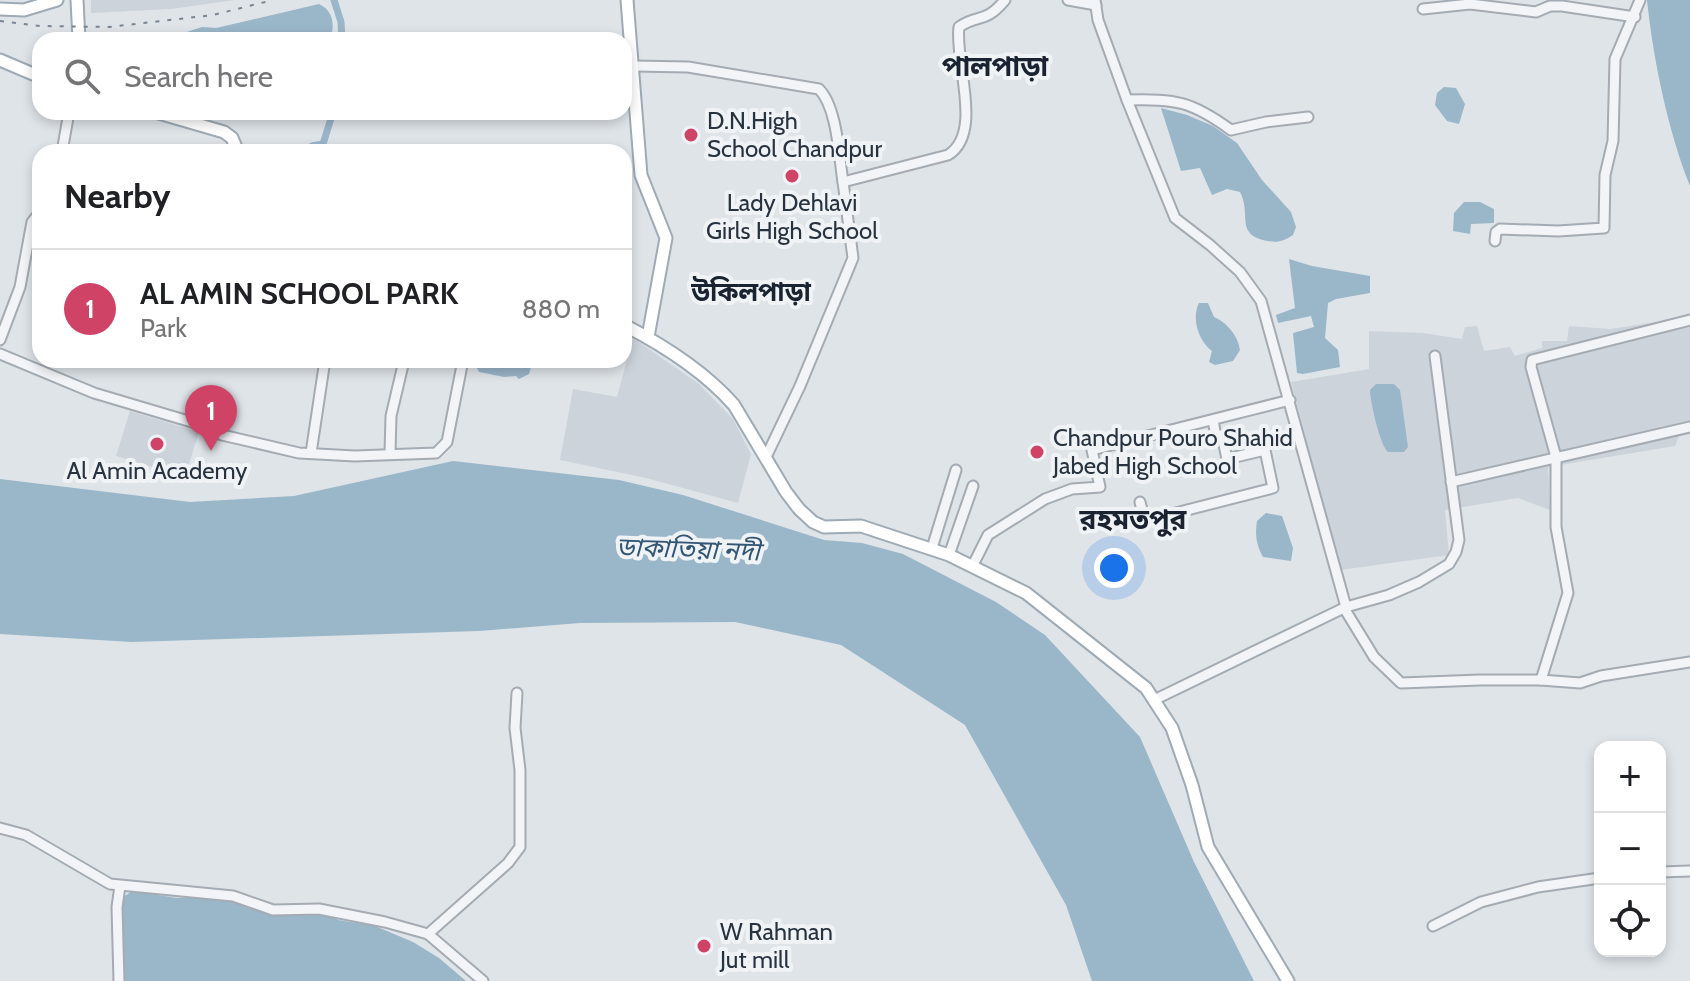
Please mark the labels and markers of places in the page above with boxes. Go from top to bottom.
place label: D.N.High School Chandpur [707,106,882,163]
marker: D.N.High School Chandpur [682,126,700,144]
marker: Lady Dehlavi Girls High School [783,167,801,185]
place label: Lady Dehlavi Girls High School [706,188,878,245]
pin: 1 [185,385,237,451]
place label: Chandpur Pouro Shahid Jabed High School [1052,423,1293,480]
marker: Al Amin Academy [148,435,166,453]
marker: Chandpur Pouro Shahid Jabed High School [1028,443,1046,461]
place label: Al Amin Academy [67,456,247,485]
place label: W Rahman Jut mill [719,917,833,974]
marker: W Rahman Jut mill [695,937,713,955]

